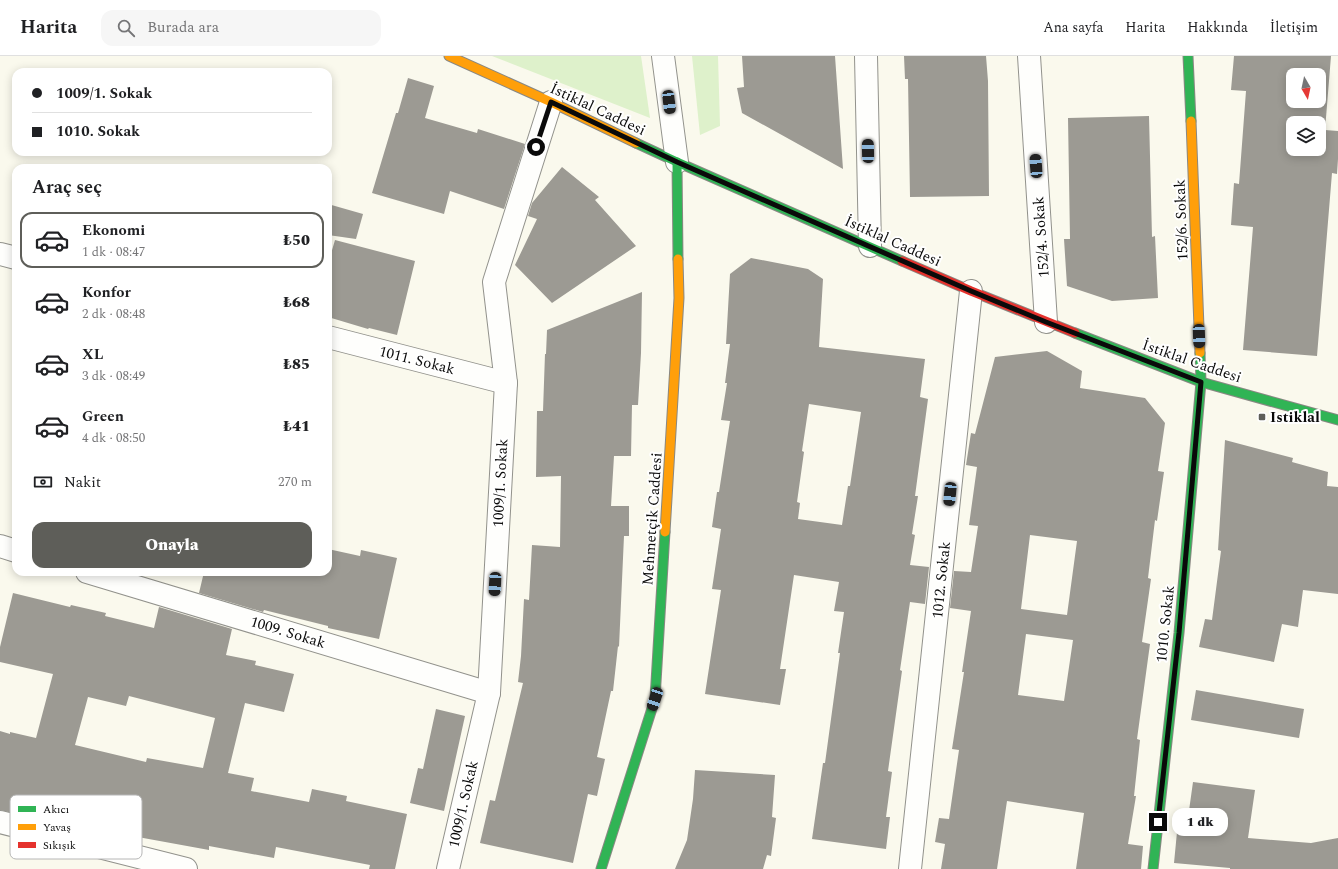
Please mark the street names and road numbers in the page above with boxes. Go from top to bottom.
street label: İstiklal Caddesi [546,77,650,142]
street label: 152/6. Sokak [1169,179,1194,261]
street label: 152/4. Sokak [1027,196,1056,278]
street label: İstiklal Caddesi [841,210,945,273]
street label: İstiklal Caddesi [1139,334,1245,389]
street label: 1011. Sokak [376,340,457,381]
street label: 1009/1. Sokak [487,438,514,528]
street label: Mehmetçik Caddesi [636,452,669,586]
street label: 1012. Sokak [926,540,957,620]
street label: 1010. Sokak [1150,584,1181,664]
street label: 1009. Sokak [247,610,328,655]
street label: 1009/1. Sokak [442,758,485,850]

